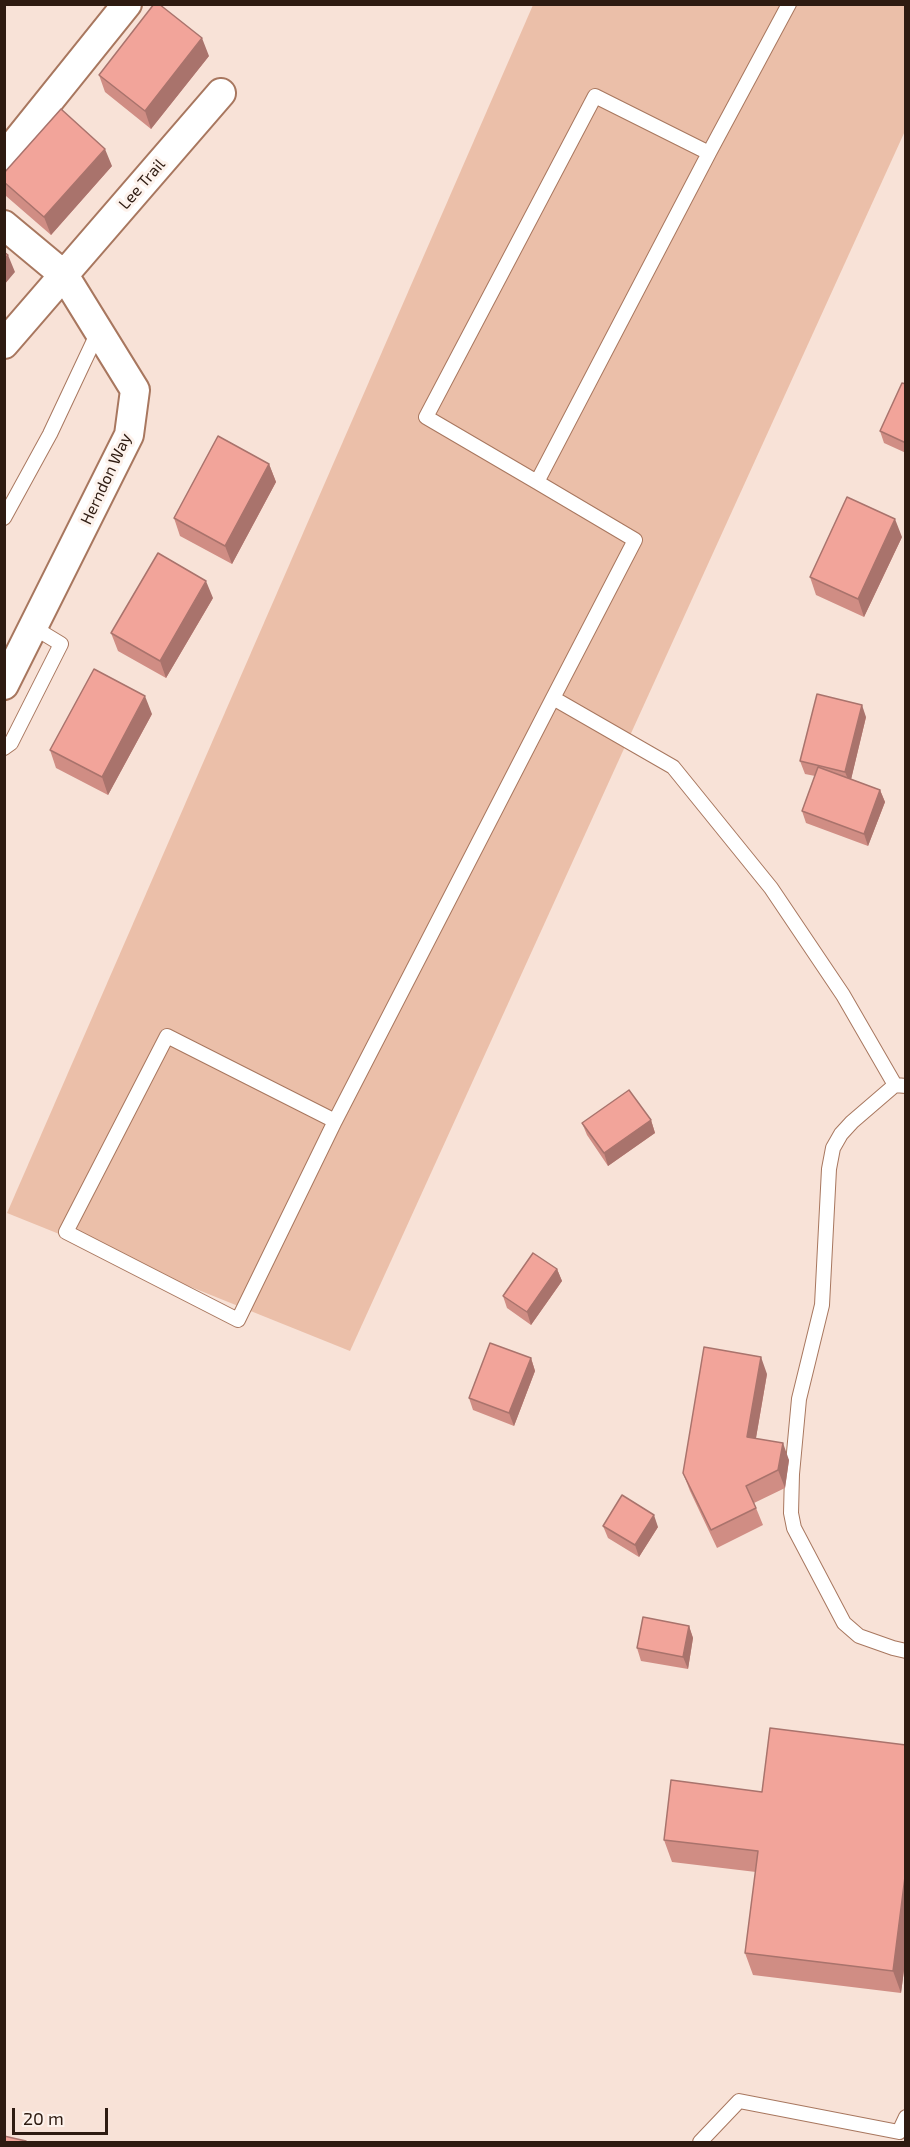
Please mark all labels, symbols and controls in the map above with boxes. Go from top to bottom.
street label: Lee Trail [115,155,169,213]
street label: Herndon Way [77,430,135,528]
scale bar [15,2096,111,2134]
text: 20 m [23,2107,64,2129]

